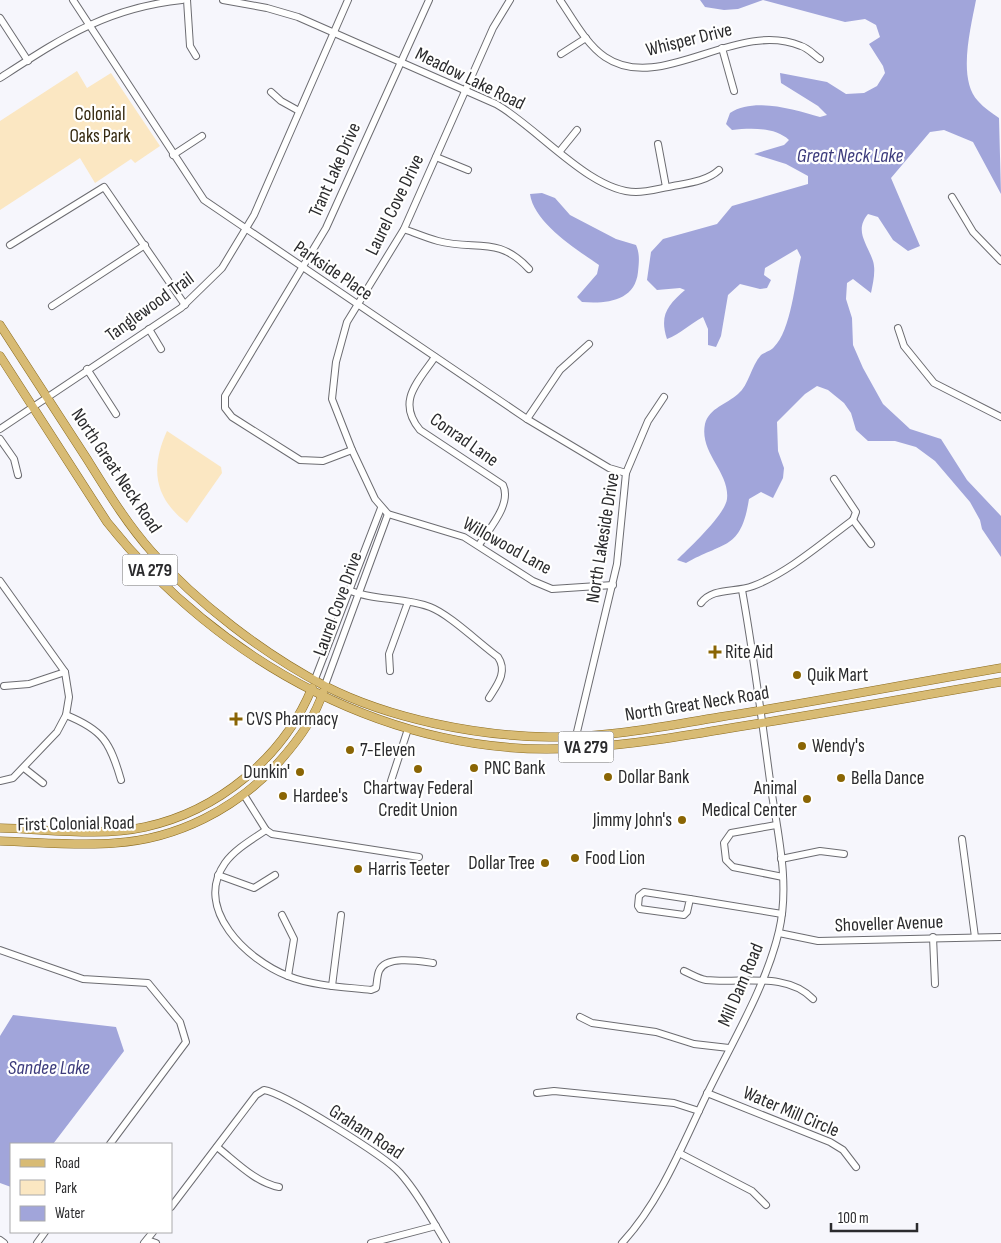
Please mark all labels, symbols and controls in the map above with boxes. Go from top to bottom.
street label: Whisper Drive [644,18,734,62]
street label: Meadow Lake Road [411,43,529,115]
park label: Colonial Oaks Park [69,103,131,148]
street label: Trant Lake Drive [304,119,366,221]
water label: Great Neck Lake [797,144,903,168]
street label: Laurel Cove Drive [361,151,429,259]
street label: Parkside Place [289,236,377,306]
street label: Tanglewood Trail [101,267,199,347]
street label: North Great Neck Road [66,404,166,538]
street label: Conrad Lane [425,408,503,472]
street label: North Lakeside Drive [581,471,625,605]
street label: Willowood Lane [458,512,556,580]
street label: Laurel Cove Drive [308,549,368,659]
road number: VA 279 [122,554,178,586]
place label: Rite Aid [725,641,773,664]
marker: Rite Aid [709,646,721,658]
place label: Quik Mart [807,664,868,687]
marker: Quik Mart [791,669,803,681]
street label: North Great Neck Road [623,681,771,727]
place label: CVS Pharmacy [246,708,339,731]
marker: CVS Pharmacy [230,713,242,725]
road number: VA 279 [558,732,614,762]
place label: Wendy's [812,735,865,758]
place label: 7-Eleven [360,739,415,762]
marker: Wendy's [796,740,808,752]
marker: 7-Eleven [344,744,356,756]
place label: PNC Bank [484,757,546,780]
place label: Dunkin' [243,761,290,784]
marker: PNC Bank [468,762,480,774]
marker: Chartway Federal Credit Union [412,763,424,775]
marker: Dunkin' [294,766,306,778]
place label: Dollar Bank [618,766,690,789]
place label: Bella Dance [851,767,924,790]
marker: Dollar Bank [602,771,614,783]
marker: Bella Dance [835,772,847,784]
place label: Chartway Federal Credit Union [363,777,473,822]
place label: Animal Medical Center [702,777,798,822]
place label: Hardee's [293,785,348,808]
marker: Hardee's [277,790,289,802]
marker: Animal Medical Center [801,793,813,805]
place label: Jimmy John's [592,809,672,832]
street label: First Colonial Road [17,811,135,837]
marker: Jimmy John's [676,814,688,826]
place label: Food Lion [585,847,645,870]
place label: Dollar Tree [468,852,535,875]
marker: Food Lion [569,852,581,864]
marker: Dollar Tree [539,857,551,869]
place label: Harris Teeter [368,858,450,881]
marker: Harris Teeter [352,863,364,875]
street label: Shoveller Avenue [834,911,944,937]
street label: Mill Dam Road [713,940,769,1030]
water label: Sandee Lake [8,1056,90,1080]
street label: Water Mill Circle [739,1081,843,1143]
street label: Graham Road [324,1099,408,1165]
legend [10,1143,172,1233]
text: Road [55,1154,80,1173]
text: Park [55,1179,77,1198]
scale bar [831,1200,917,1232]
text: Water [55,1204,86,1223]
text: 100 m [838,1209,869,1228]

